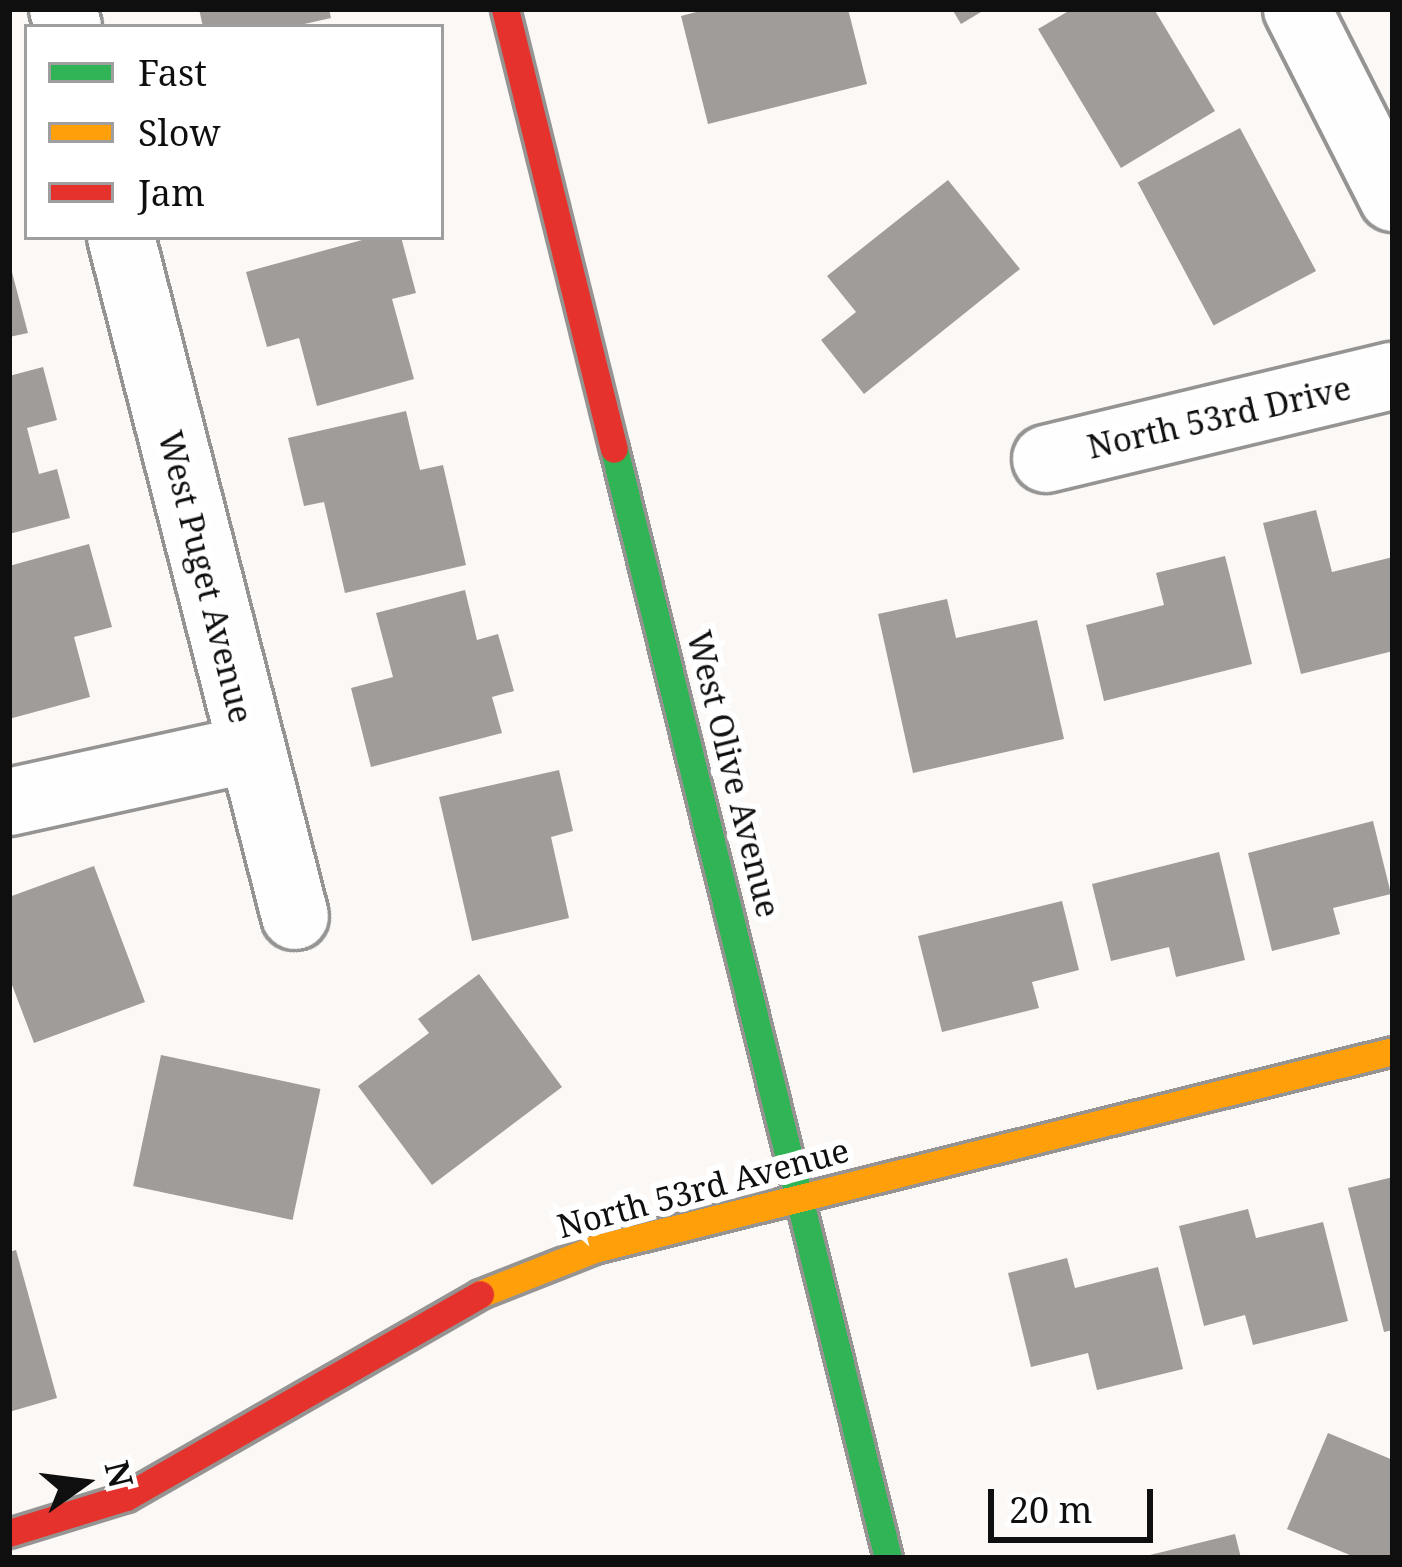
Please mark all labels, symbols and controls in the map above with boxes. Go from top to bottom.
legend [24,24,444,240]
text: Fast [138,48,207,97]
text: Slow [138,108,221,157]
text: Jam [138,168,205,217]
street label: North 53rd Drive [1083,367,1355,467]
street label: West Puget Avenue [151,427,261,727]
street label: West Olive Avenue [679,627,789,921]
street label: North 53rd Avenue [553,1130,853,1246]
north arrow [24,1423,144,1543]
text: N [94,1456,144,1492]
scale bar [994,1465,1159,1539]
text: 20 m [1009,1485,1093,1534]

